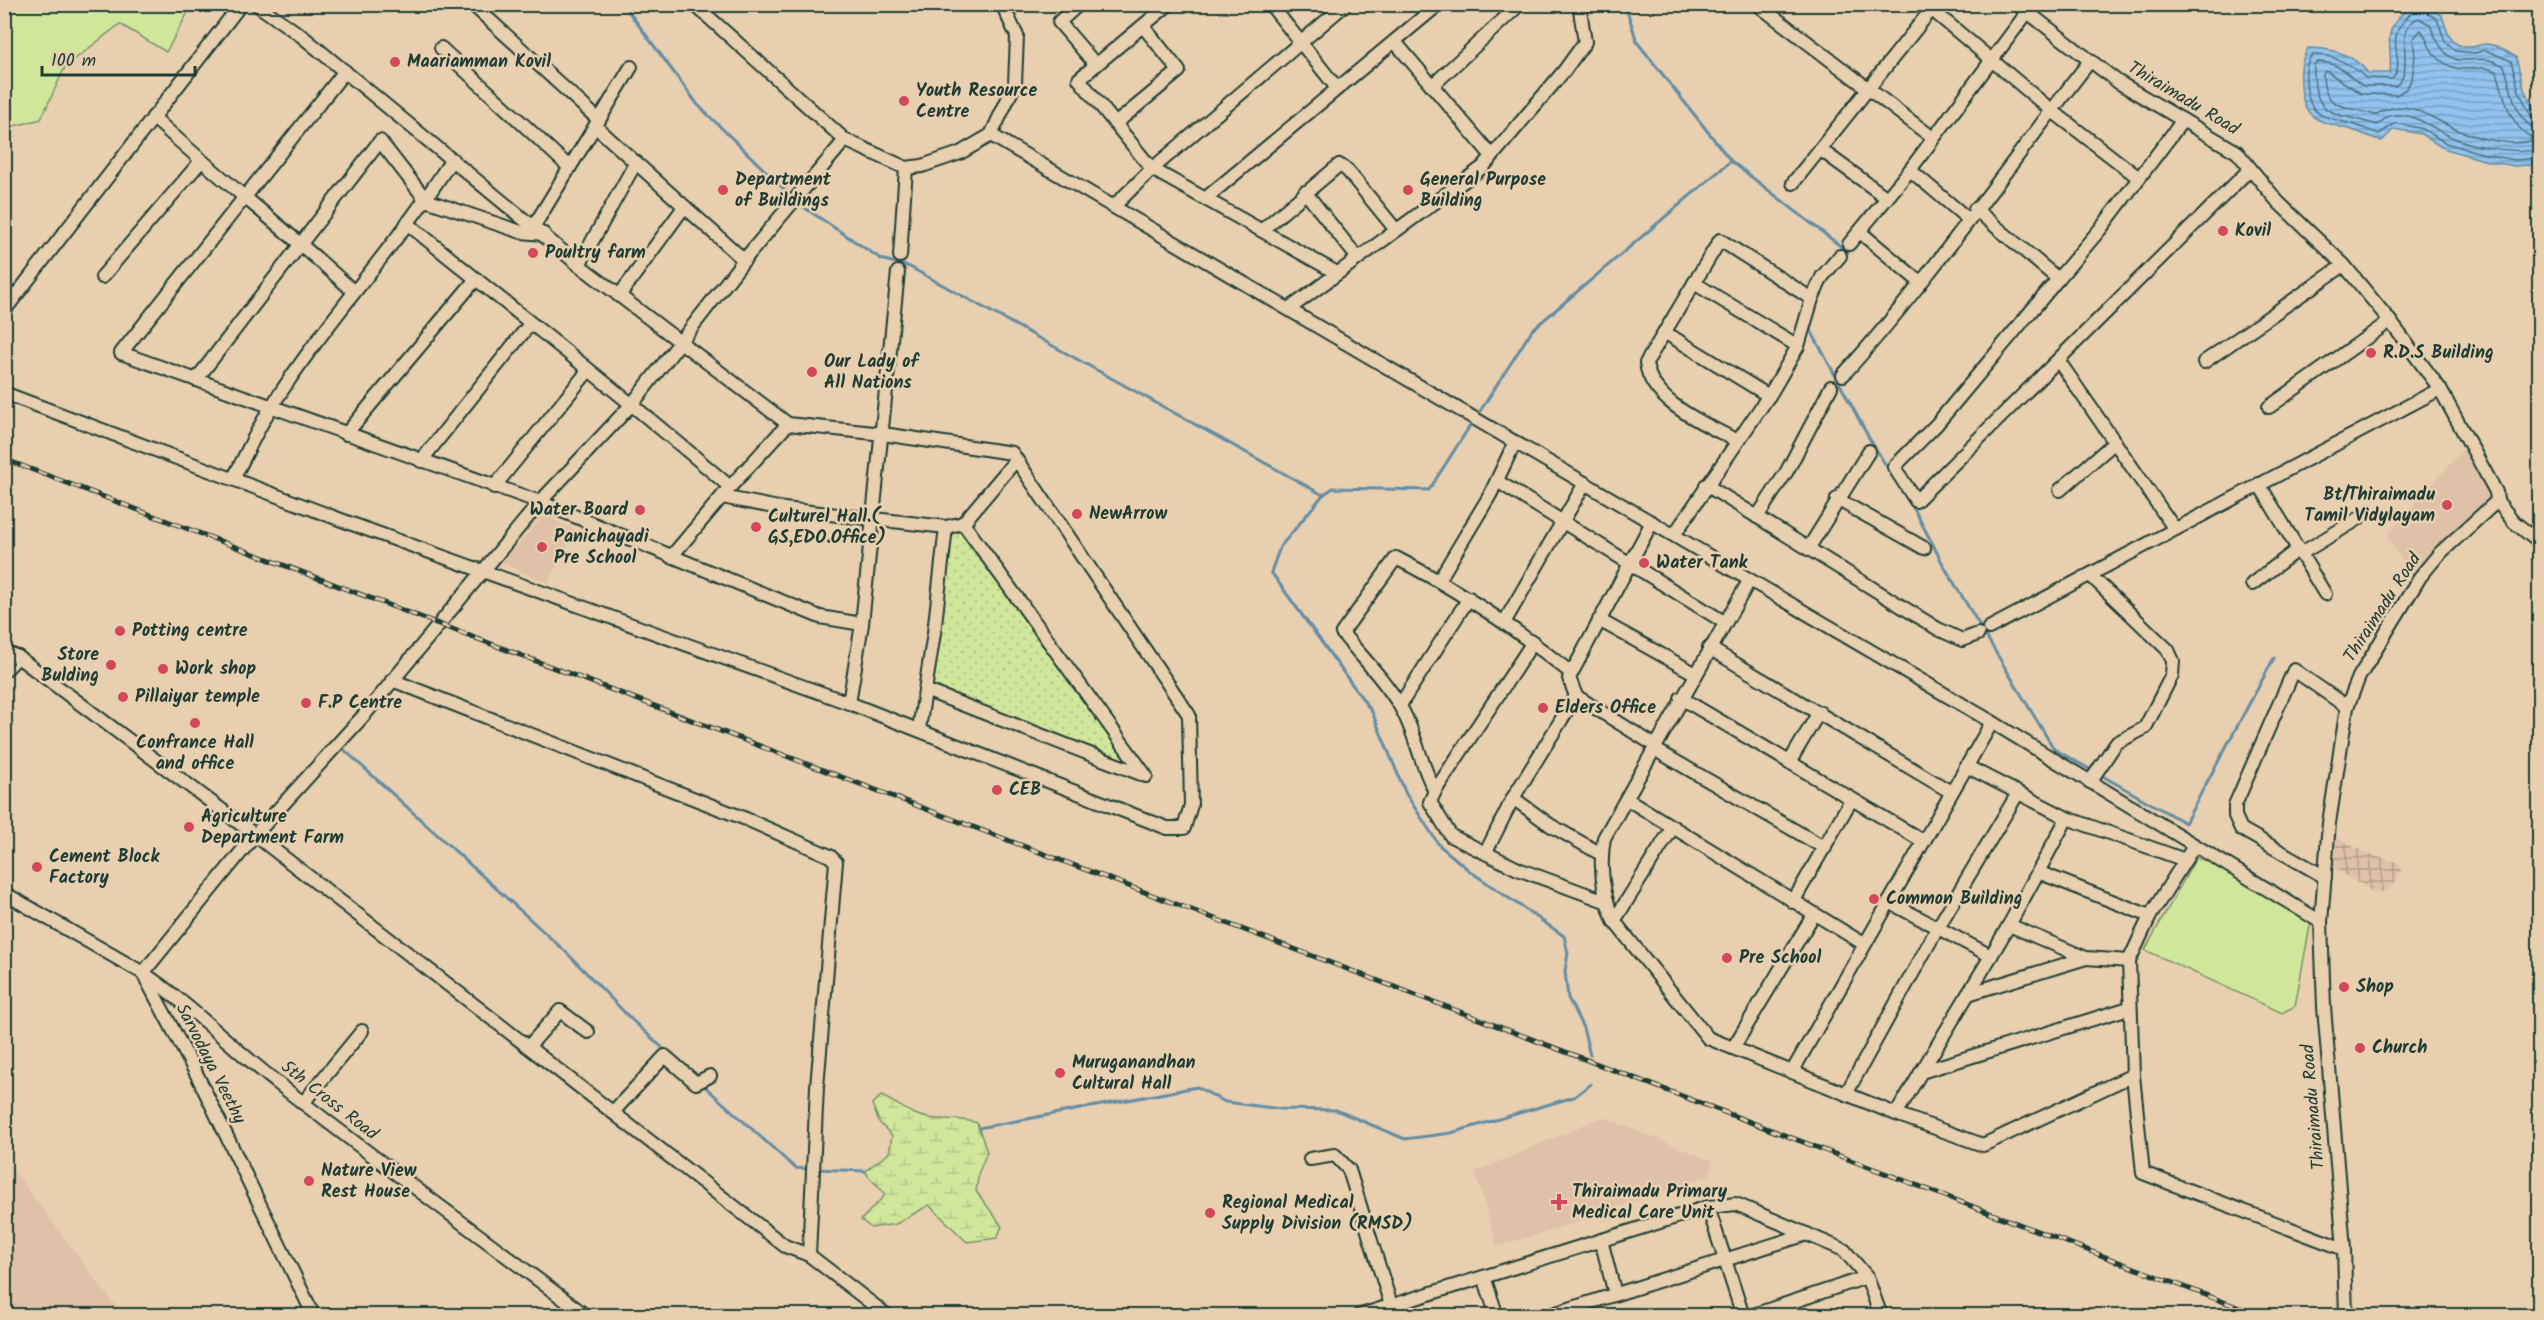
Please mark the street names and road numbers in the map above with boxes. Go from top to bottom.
street label: Thiraimadu Road [2122,54,2245,144]
street label: Thiraimadu Road [2337,546,2430,669]
street label: Sarvodaya Veethy [167,999,253,1130]
street label: Thiraimadu Road [2294,1042,2334,1171]
street label: 5th Cross Road [274,1054,385,1149]

